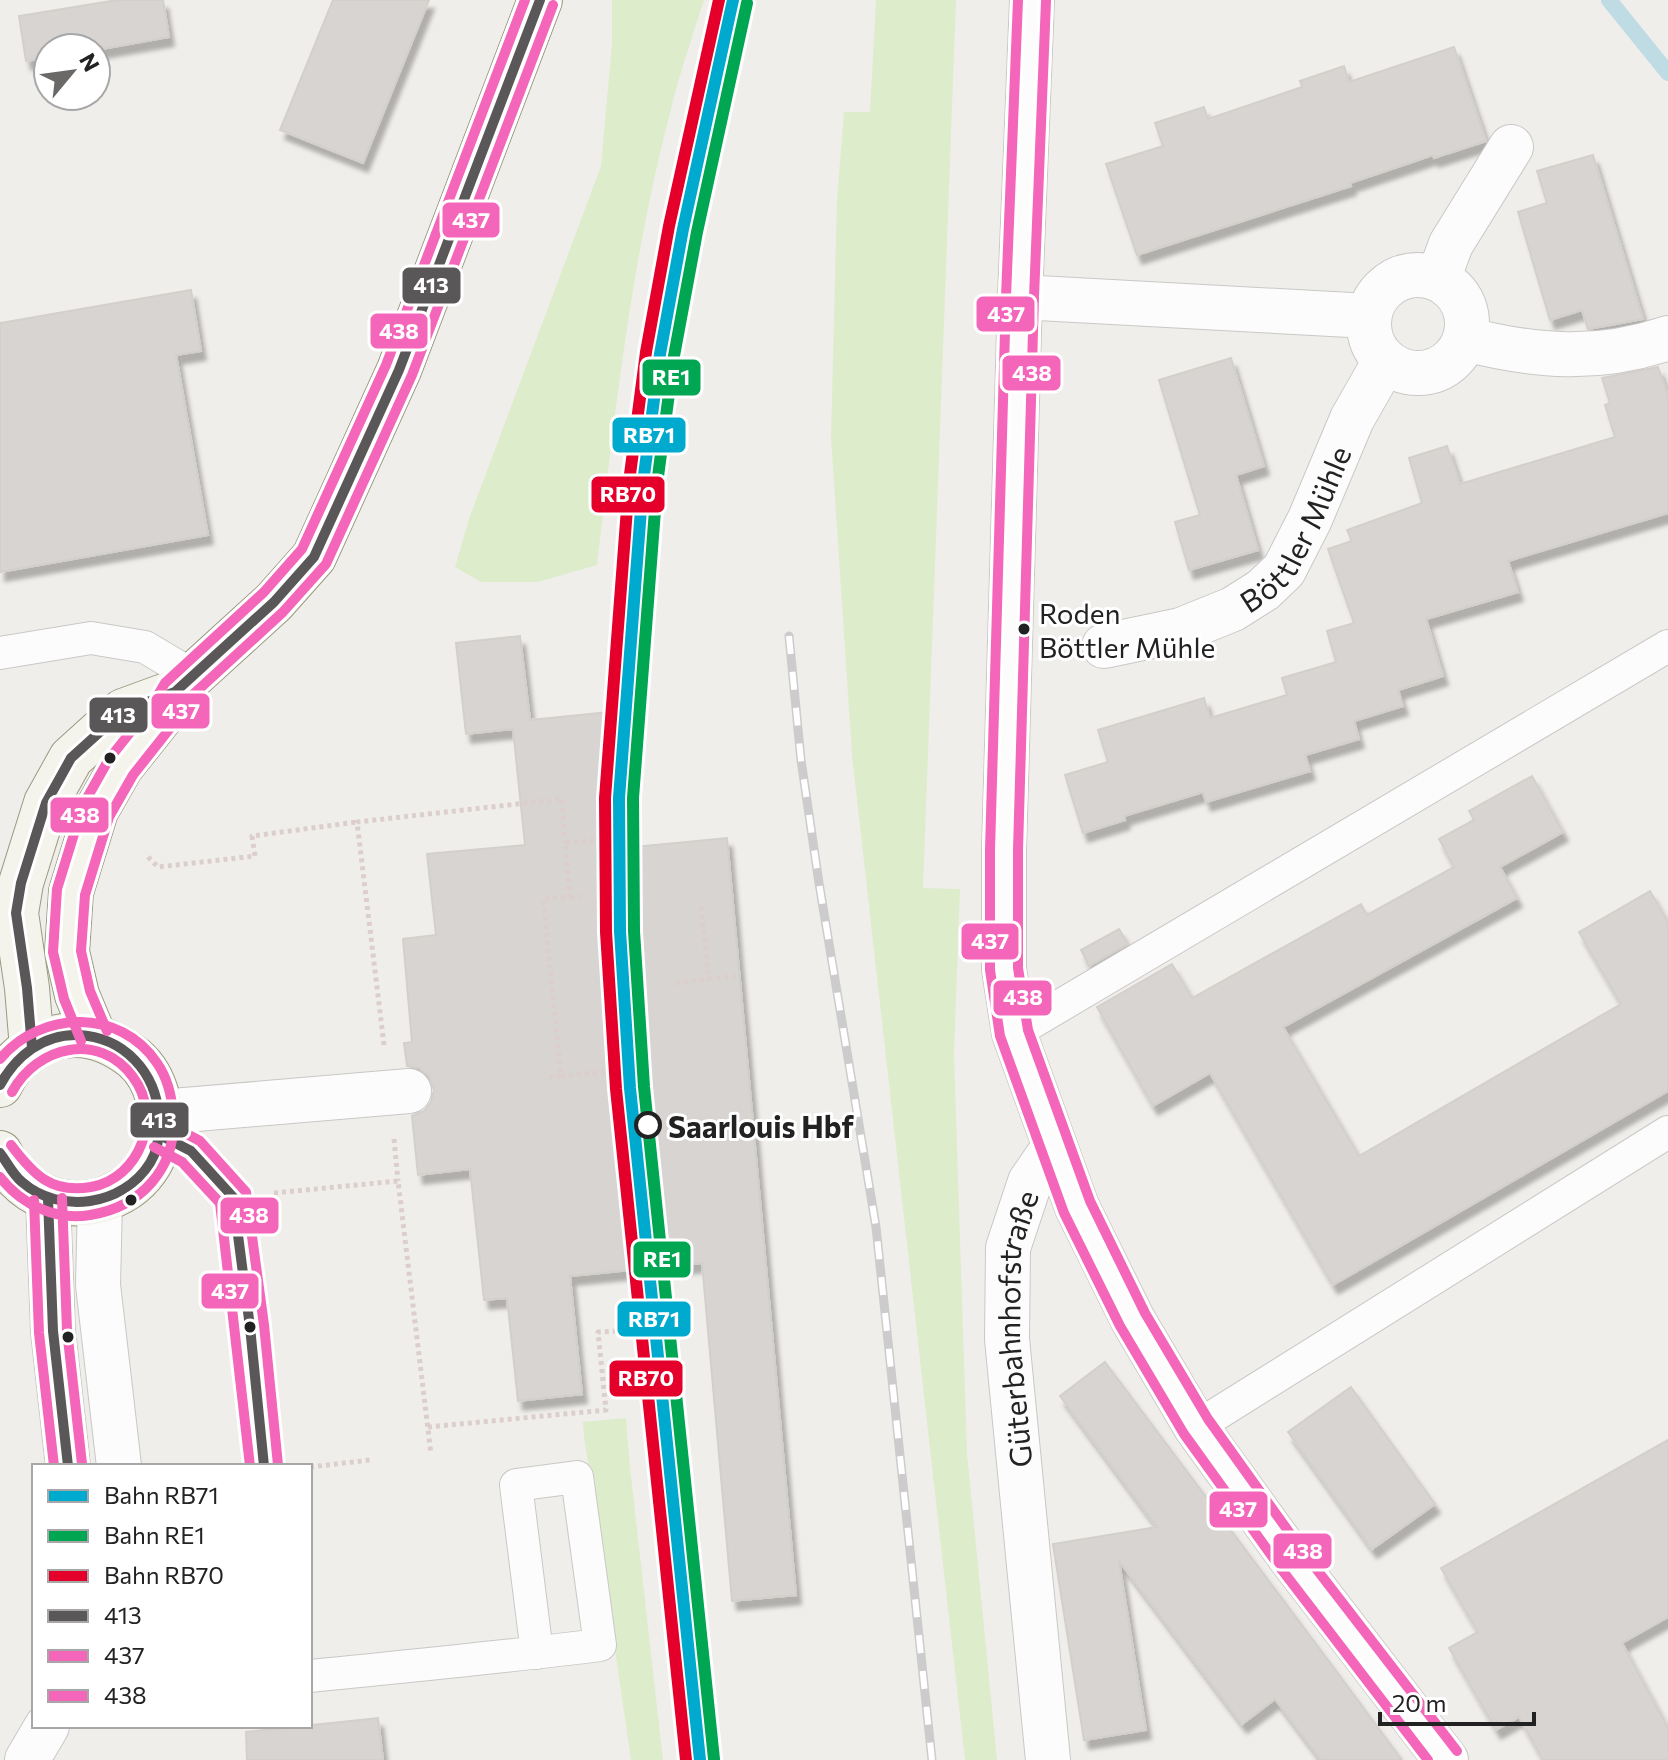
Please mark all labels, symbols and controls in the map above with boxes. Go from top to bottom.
north arrow [32,32,112,112]
text: N [74,48,106,76]
line badge: 437 [441,201,501,239]
text: 437 [452,206,490,233]
line badge: 413 [401,266,462,305]
text: 413 [413,271,449,298]
line badge: 437 [975,295,1036,333]
text: 437 [987,300,1025,327]
line badge: 438 [369,312,429,350]
text: 438 [379,317,419,344]
line badge: 438 [1001,354,1062,392]
line badge: RE1 [641,358,702,397]
text: 438 [1012,359,1052,386]
text: RE1 [652,363,690,390]
line badge: RB71 [611,416,687,454]
text: RB71 [623,421,675,448]
street label: Böttler Mühle [1232,440,1357,619]
line badge: RB70 [590,475,666,514]
text: RB70 [600,480,656,507]
place label: Roden Böttler Mühle [1039,596,1215,664]
marker: Roden Böttler Mühle [1016,621,1032,637]
line badge: 437 [150,692,211,730]
line badge: 413 [88,696,149,734]
text: 437 [162,697,200,724]
text: 413 [100,701,136,728]
unlabelled marker [102,750,118,766]
line badge: 438 [49,796,110,834]
text: 438 [60,801,100,828]
line badge: 437 [960,922,1020,961]
text: 437 [971,927,1009,954]
line badge: 438 [992,979,1053,1017]
text: 438 [1003,983,1043,1010]
line badge: 413 [129,1101,190,1139]
text: 413 [141,1106,177,1133]
place label: Saarlouis Hbf [668,1107,854,1144]
marker: Saarlouis Hbf [635,1112,661,1138]
street label: Güterbahnhofstraße [989,1185,1045,1469]
unlabelled marker [123,1192,139,1208]
line badge: 438 [219,1196,280,1235]
text: 438 [229,1201,269,1228]
line badge: RE1 [632,1240,692,1279]
text: RE1 [643,1245,681,1272]
line badge: 437 [200,1272,260,1310]
text: 437 [211,1277,249,1304]
line badge: RB71 [616,1300,692,1338]
text: RB71 [628,1305,680,1332]
unlabelled marker [242,1319,258,1335]
unlabelled marker [60,1329,76,1345]
line badge: RB70 [608,1359,684,1398]
text: RB70 [618,1364,674,1391]
legend [32,1464,312,1728]
text: Bahn RB71 [104,1480,219,1509]
line badge: 437 [1208,1490,1269,1529]
text: 437 [1219,1495,1257,1522]
text: Bahn RE1 [104,1520,205,1549]
line badge: 438 [1272,1532,1333,1570]
text: 438 [1283,1537,1323,1564]
text: Bahn RB70 [104,1560,224,1589]
text: 413 [104,1600,142,1629]
text: 437 [104,1640,145,1669]
scale bar [1380,1676,1534,1726]
text: 438 [104,1680,147,1709]
text: 20 m [1392,1688,1446,1717]

